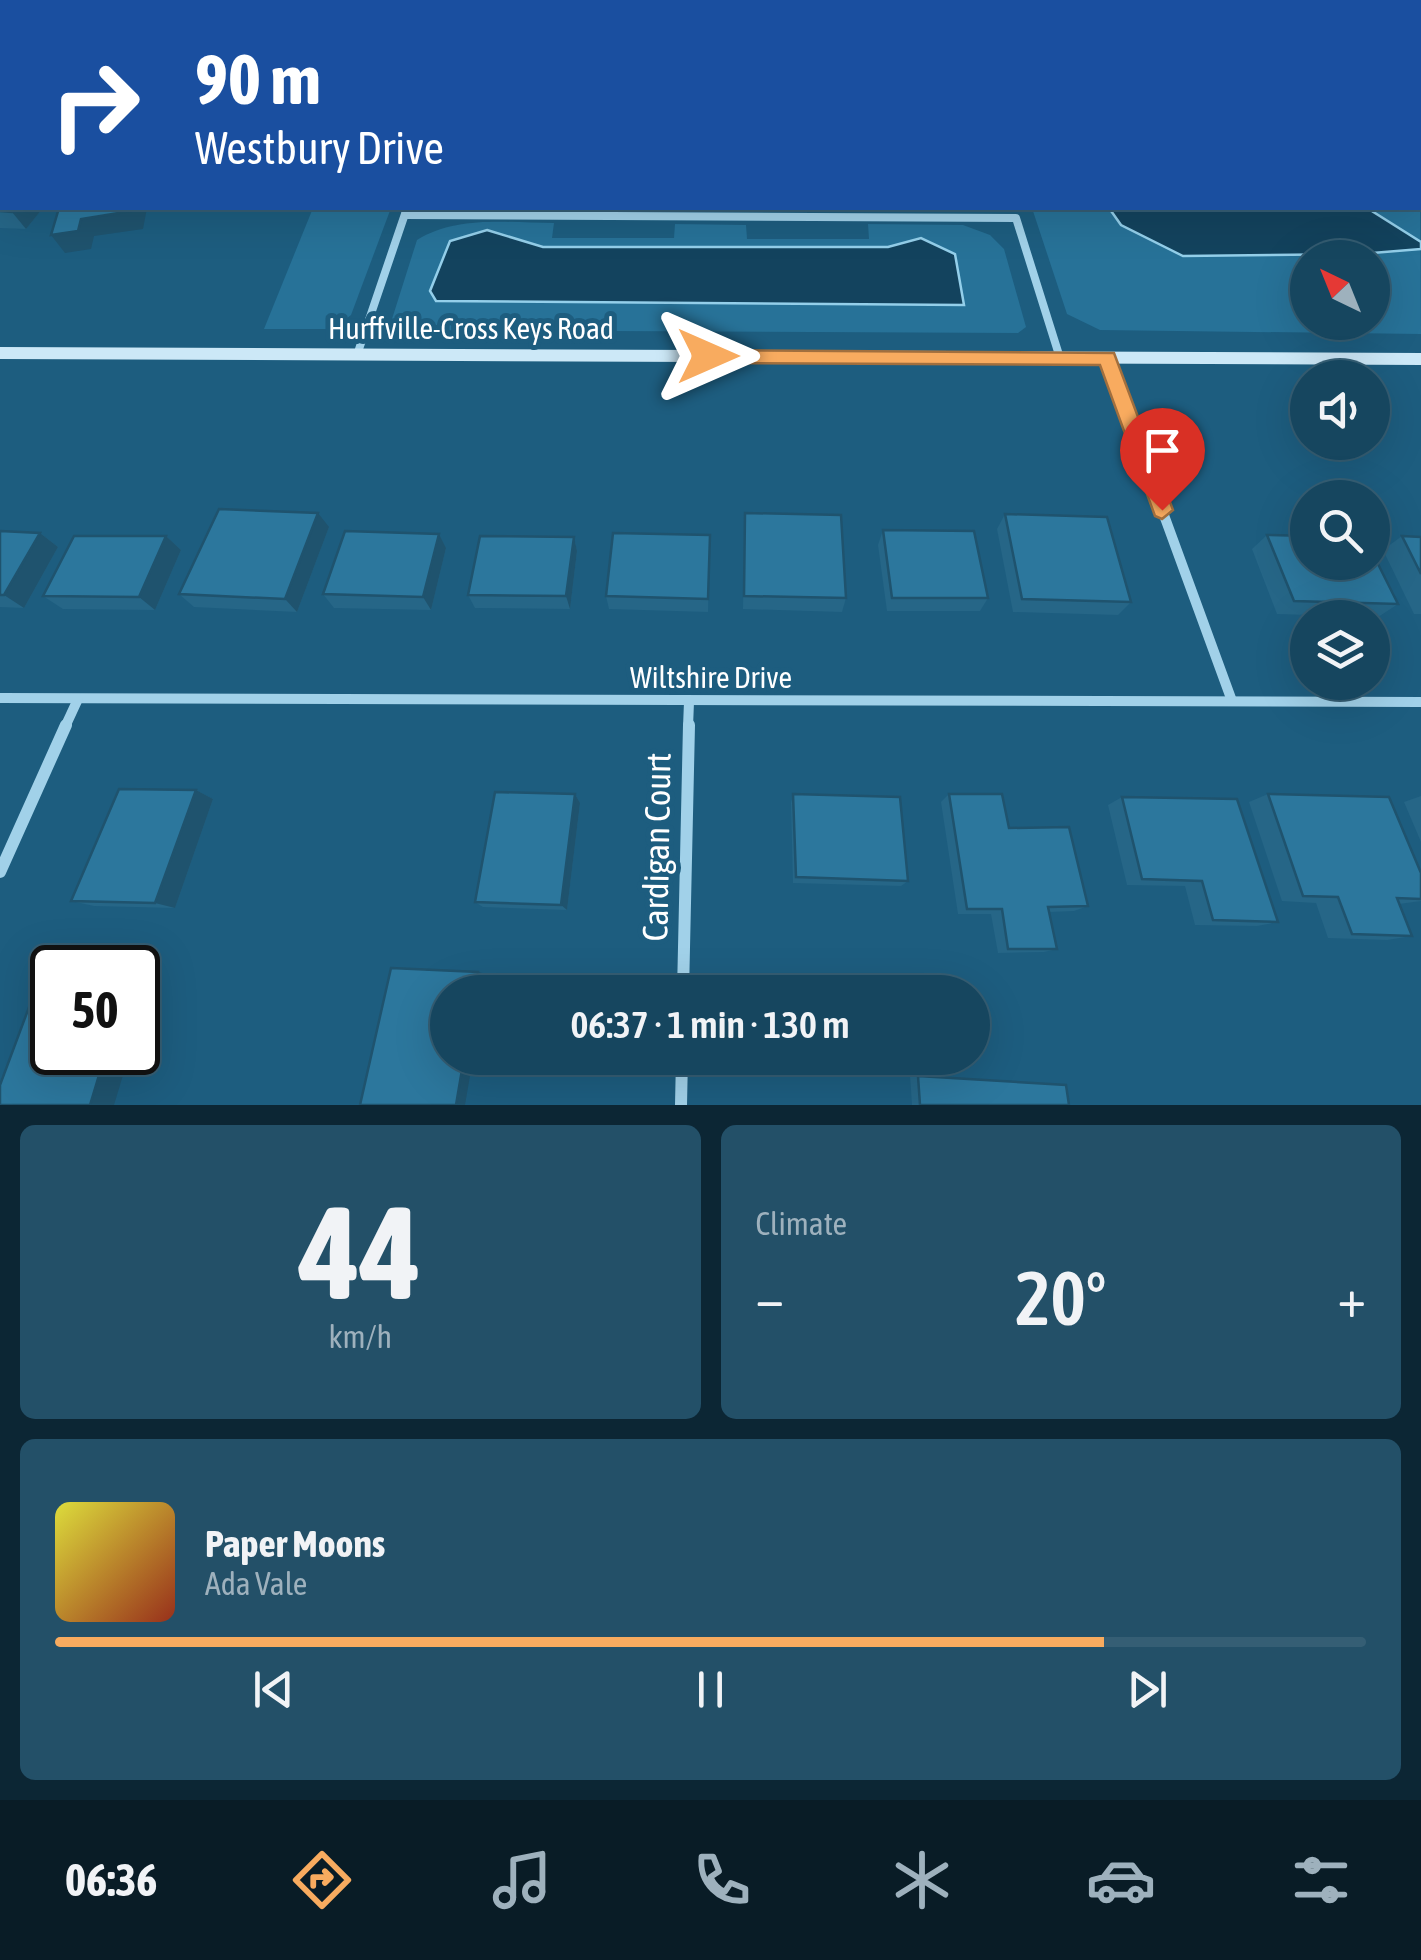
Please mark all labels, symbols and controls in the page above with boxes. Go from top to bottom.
text: 90 m [195,39,321,119]
icon: right [30,40,160,170]
text: Westbury Drive [195,122,444,174]
north arrow [1290,240,1390,340]
map controls [1290,240,1390,700]
position arrow [656,304,760,408]
street label: Hurffville-Cross Keys Road [328,311,614,345]
button: sound [1290,360,1390,460]
pin [1120,408,1205,511]
icon: arrive [1135,423,1190,478]
button: search [1290,480,1390,580]
button: layers [1290,600,1390,700]
street label: Wiltshire Drive [630,660,792,694]
street label: Cardigan Court [634,752,678,942]
speed limit sign: 50 [30,945,160,1075]
text: 06:37 · 1 min · 130 m [570,1003,850,1046]
text: 44 [299,1178,421,1327]
text: Climate [756,1205,847,1242]
text: 20° [1015,1255,1106,1341]
text: − [756,1266,784,1329]
text: + [1337,1266,1366,1329]
text: km/h [329,1318,392,1355]
text: Paper Moons [205,1522,385,1565]
text: Ada Vale [205,1565,307,1602]
icon: previous [246,1662,301,1717]
icon: pause [683,1662,738,1717]
icon: next [1120,1662,1175,1717]
icon: directions [287,1845,357,1915]
icon: music [487,1845,557,1915]
icon: phone [687,1845,757,1915]
icon: climate [887,1845,957,1915]
icon: car [1086,1845,1156,1915]
icon: filters [1286,1845,1356,1915]
text: 06:36 [65,1854,158,1906]

